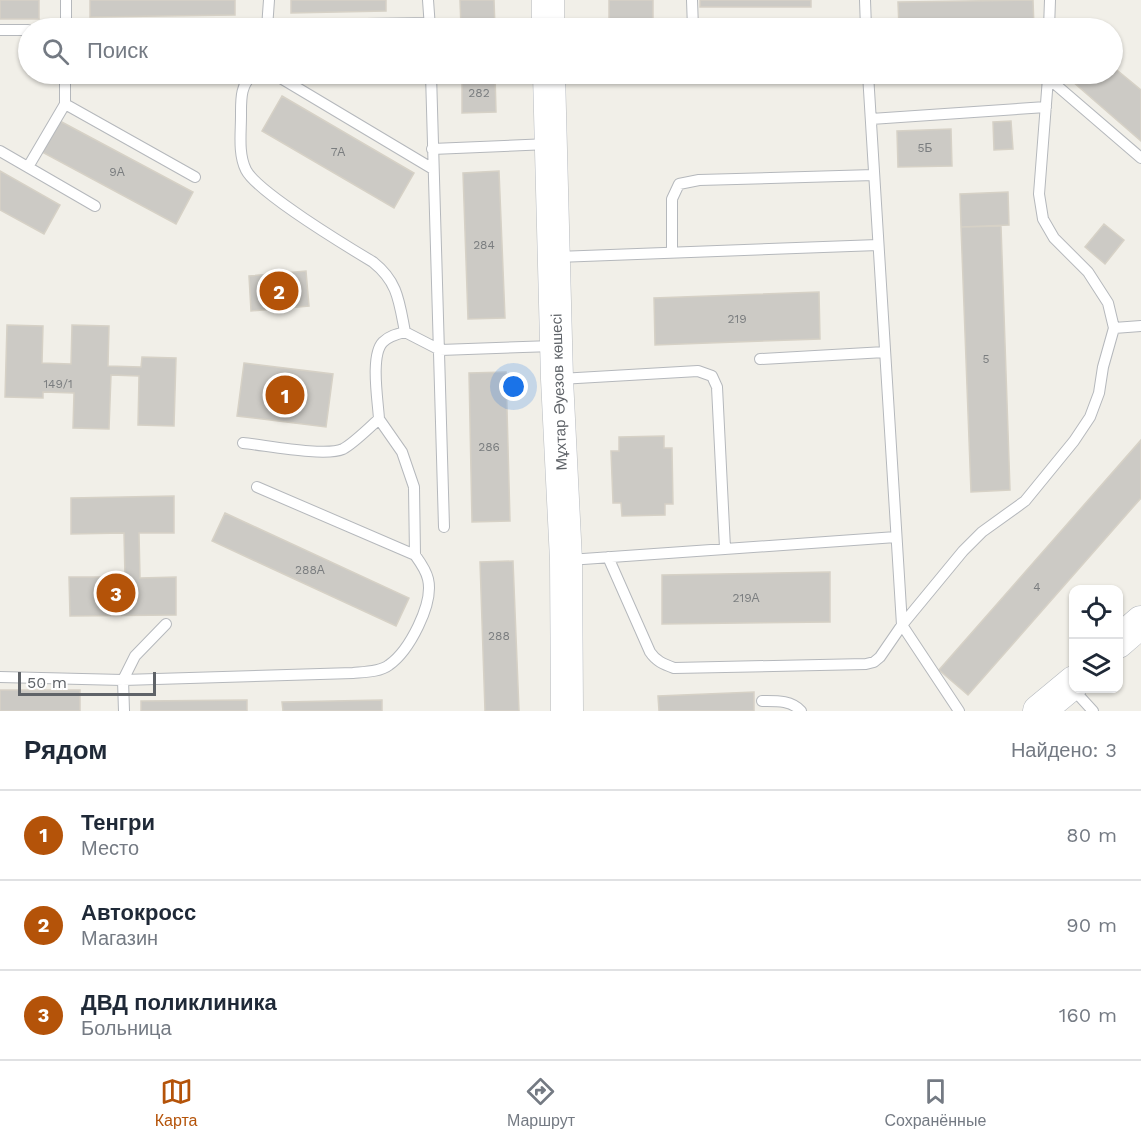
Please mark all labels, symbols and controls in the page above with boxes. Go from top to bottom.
search box [18,18,1123,84]
icon: search [39,35,72,68]
text: Поиск [87,38,148,63]
house number: 282 [468,86,490,100]
house number: 5Б [918,141,933,155]
house number: 7А [331,145,345,159]
house number: 9А [109,165,125,179]
house number: 284 [473,238,495,252]
pin: 2 [260,268,298,314]
house number: 219 [727,312,747,326]
street label: Мұхтар Әуезов көшесі [547,313,571,471]
house number: 5 [983,352,990,366]
pin: 1 [266,372,304,418]
your location [499,372,528,401]
house number: 149/1 [43,377,73,391]
house number: 286 [478,440,500,454]
house number: 288А [295,563,325,577]
pin: 3 [96,570,136,616]
house number: 4 [1033,580,1041,594]
map controls [1069,585,1123,693]
button: locate [1069,585,1123,639]
house number: 219А [732,591,760,605]
house number: 288 [488,629,510,643]
button: layers [1069,639,1123,693]
scale bar [18,669,156,696]
text: 50 m [27,673,67,692]
text: Рядом [24,735,107,765]
text: Найдено: 3 [1011,738,1117,762]
text: Тенгри [81,810,155,835]
text: 1 [39,823,48,847]
text: 80 m [1066,823,1117,847]
text: Место [81,836,139,860]
text: Автокросс [81,900,196,925]
text: 2 [38,913,49,937]
text: 90 m [1066,913,1117,937]
text: Магазин [81,926,158,950]
text: ДВД поликлиника [81,990,277,1015]
text: 3 [38,1003,49,1027]
text: 160 m [1059,1003,1117,1027]
text: Больница [81,1016,172,1040]
tab: Карта [155,1075,198,1130]
tab: Маршрут [507,1075,575,1130]
tab: Сохранённые [884,1075,986,1130]

